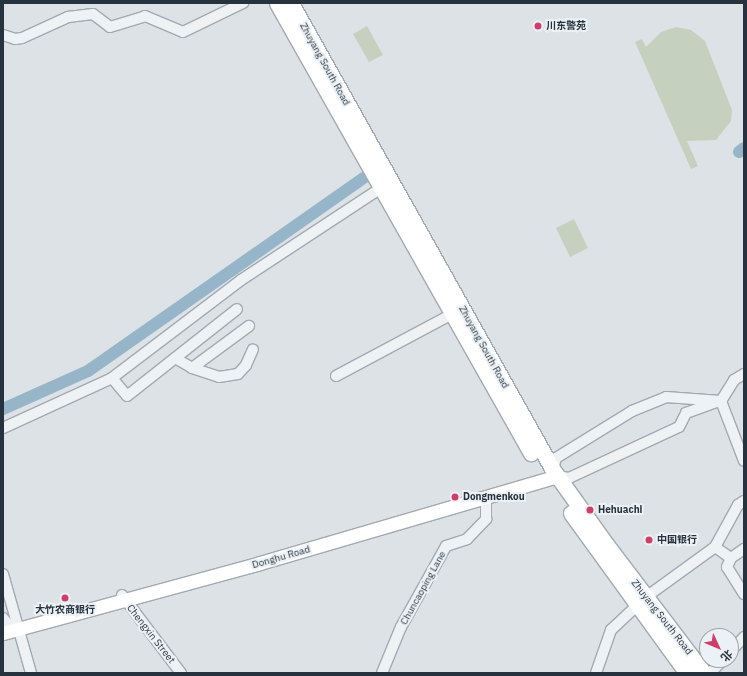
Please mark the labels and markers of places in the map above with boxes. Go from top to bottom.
place label: 川东警苑 [546,20,586,32]
marker: 川东警苑 [533,21,543,31]
place label: Dongmenkou [463,491,525,503]
marker: Dongmenkou [450,492,460,502]
place label: Hehuachi [598,504,642,516]
marker: Hehuachi [585,505,595,515]
place label: 中国银行 [657,534,697,546]
marker: 中国银行 [644,535,654,545]
marker: 大竹农商银行 [60,593,70,603]
place label: 大竹农商银行 [35,604,95,616]

